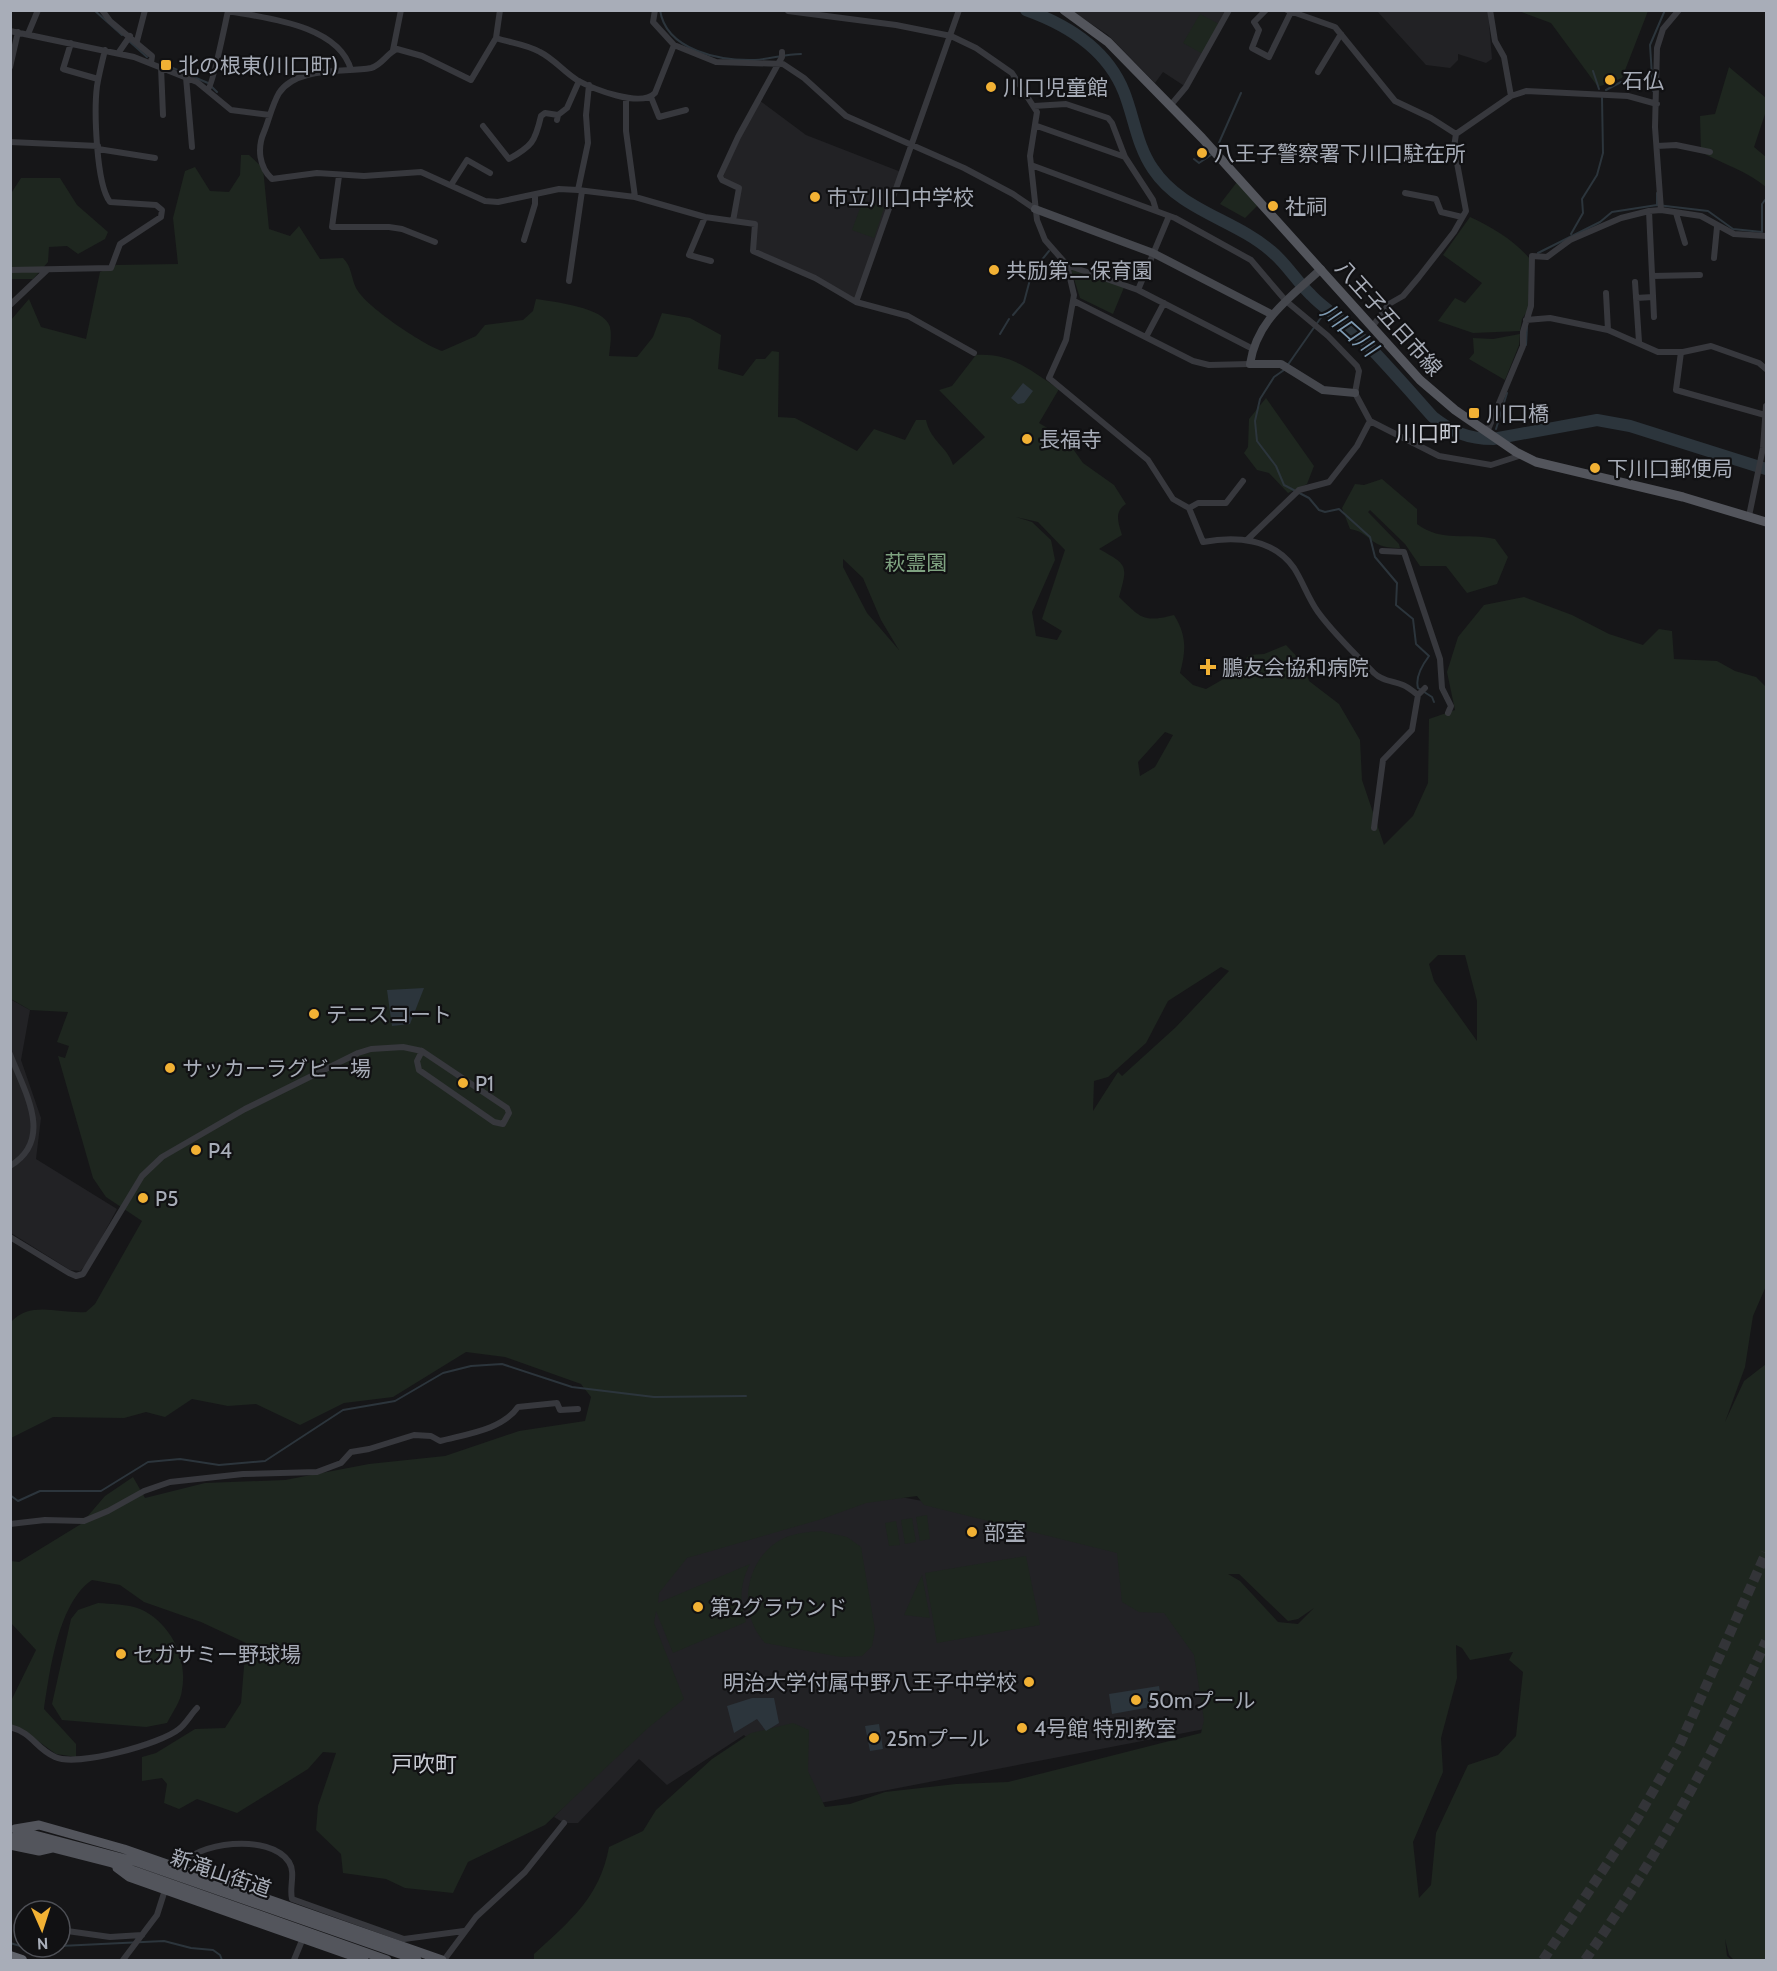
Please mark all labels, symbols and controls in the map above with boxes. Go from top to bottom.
place label: 北の根東(川口町) [178,53,338,78]
marker: 北の根東(川口町) [159,58,173,72]
place label: 石仏 [1622,68,1664,93]
marker: 石仏 [1603,73,1617,87]
place label: 川口児童館 [1003,75,1108,100]
marker: 川口児童館 [984,80,998,94]
place label: 八王子警察署下川口駐在所 [1214,141,1466,166]
marker: 八王子警察署下川口駐在所 [1195,146,1209,160]
place label: 市立川口中学校 [827,185,974,210]
marker: 市立川口中学校 [808,190,822,204]
place label: 社祠 [1285,194,1327,219]
marker: 社祠 [1266,199,1280,213]
street label: 八王子五日市線 [1331,255,1447,381]
place label: 共励第二保育園 [1006,258,1153,283]
marker: 共励第二保育園 [987,263,1001,277]
water label: 川口川 [1315,298,1384,363]
place label: 川口橋 [1486,401,1549,426]
marker: 川口橋 [1467,406,1481,420]
district label: 川口町 [1395,420,1461,447]
place label: 長福寺 [1039,427,1102,452]
marker: 長福寺 [1020,432,1034,446]
place label: 下川口郵便局 [1607,456,1733,481]
marker: 下川口郵便局 [1588,461,1602,475]
park label: 萩霊園 [885,550,948,575]
place label: 鵬友会協和病院 [1222,655,1369,680]
marker: 鵬友会協和病院 [1199,658,1217,676]
place label: テニスコート [326,1002,452,1027]
marker: テニスコート [307,1007,321,1021]
place label: サッカーラグビー場 [182,1056,371,1081]
marker: サッカーラグビー場 [163,1061,177,1075]
place label: P1 [475,1071,494,1096]
marker: P1 [456,1076,470,1090]
place label: P4 [208,1138,232,1163]
marker: P4 [189,1143,203,1157]
place label: P5 [155,1186,178,1211]
marker: P5 [136,1191,150,1205]
place label: 部室 [984,1520,1026,1545]
marker: 部室 [965,1525,979,1539]
place label: 第2グラウンド [710,1595,847,1620]
marker: 第2グラウンド [691,1600,705,1614]
place label: セガサミー野球場 [133,1642,301,1667]
marker: セガサミー野球場 [114,1647,128,1661]
place label: 明治大学付属中野八王子中学校 [723,1670,1017,1695]
marker: 明治大学付属中野八王子中学校 [1022,1675,1036,1689]
place label: 50mプール [1148,1688,1255,1713]
marker: 50mプール [1129,1693,1143,1707]
place label: 4号館 特別教室 [1034,1716,1177,1741]
marker: 4号館 特別教室 [1015,1721,1029,1735]
place label: 25mプール [886,1726,990,1751]
marker: 25mプール [867,1731,881,1745]
district label: 戸吹町 [391,1751,457,1778]
street label: 新滝山街道 [167,1844,275,1902]
north arrow [12,1899,72,1959]
text: N [37,1934,49,1953]

